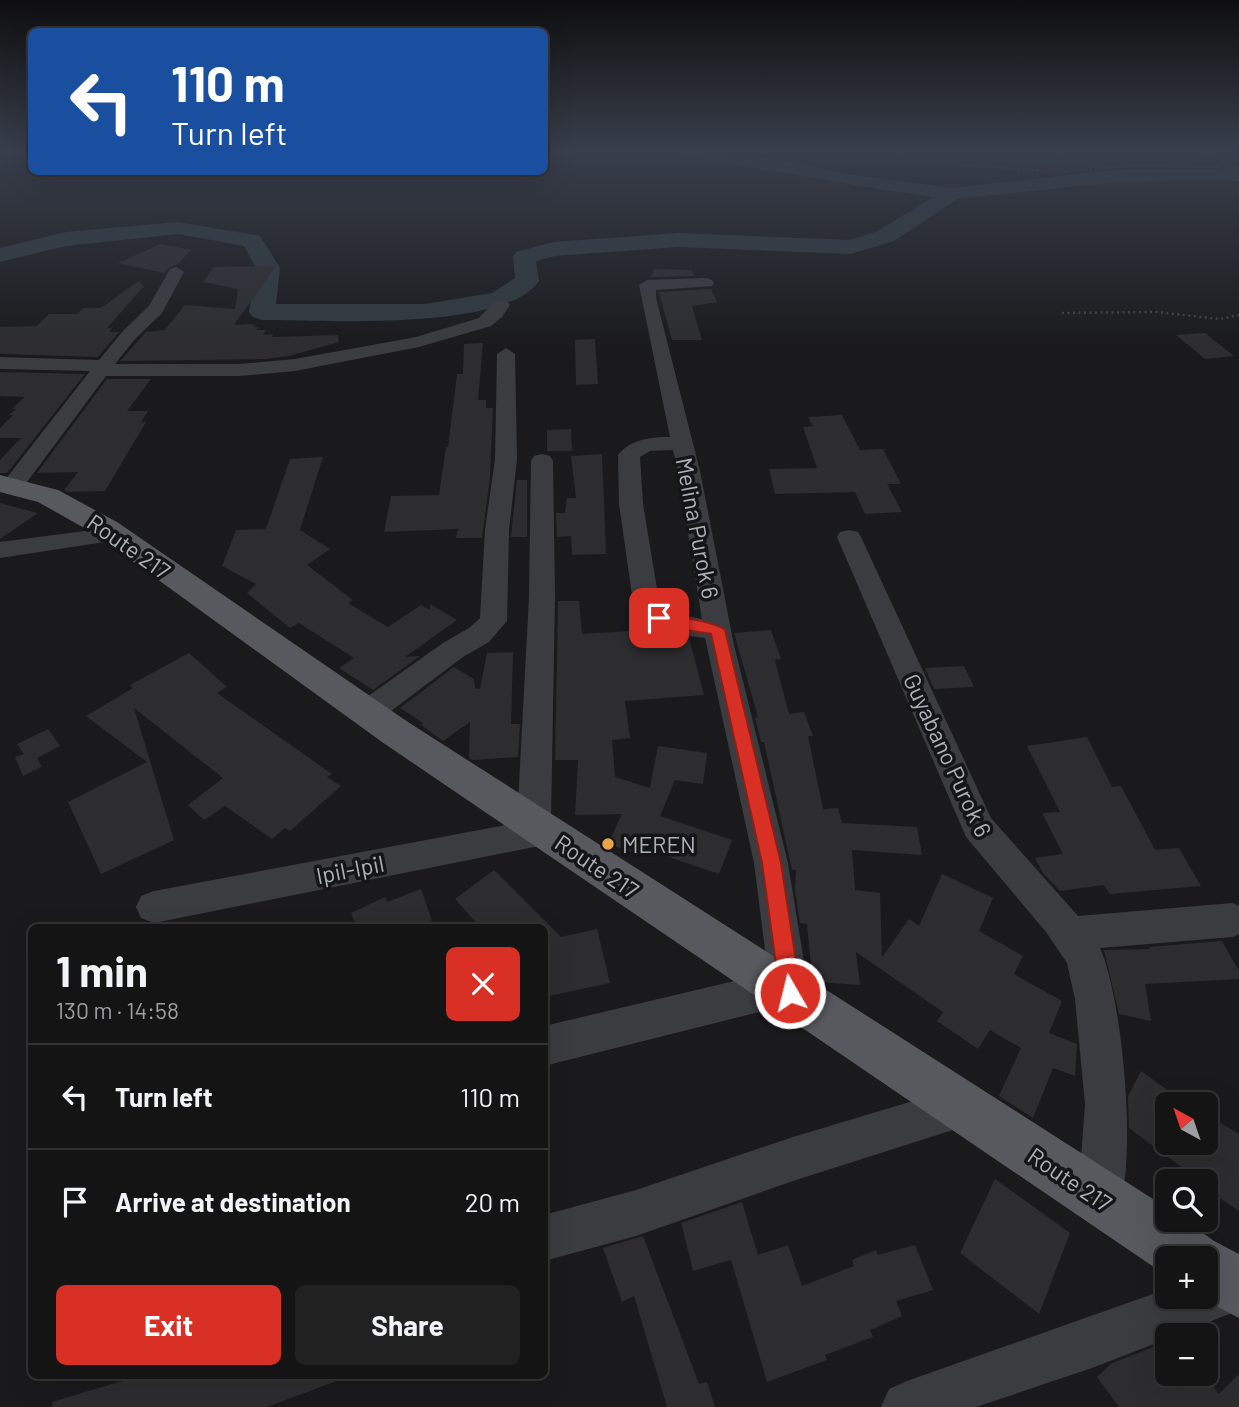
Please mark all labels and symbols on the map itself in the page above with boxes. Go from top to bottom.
street label: Melina Purok 6 [671,455,725,601]
street label: Route 217 [82,507,176,585]
pin [629,588,689,648]
street label: Guyabano Purok 6 [898,669,998,841]
street label: Route 217 [550,828,644,904]
place label: MEREN [622,830,696,858]
marker: MEREN [600,836,616,852]
street label: Ipil-Ipil [314,849,386,889]
position arrow [753,956,827,1030]
north arrow [1155,1092,1218,1155]
street label: Route 217 [1023,1141,1117,1217]

